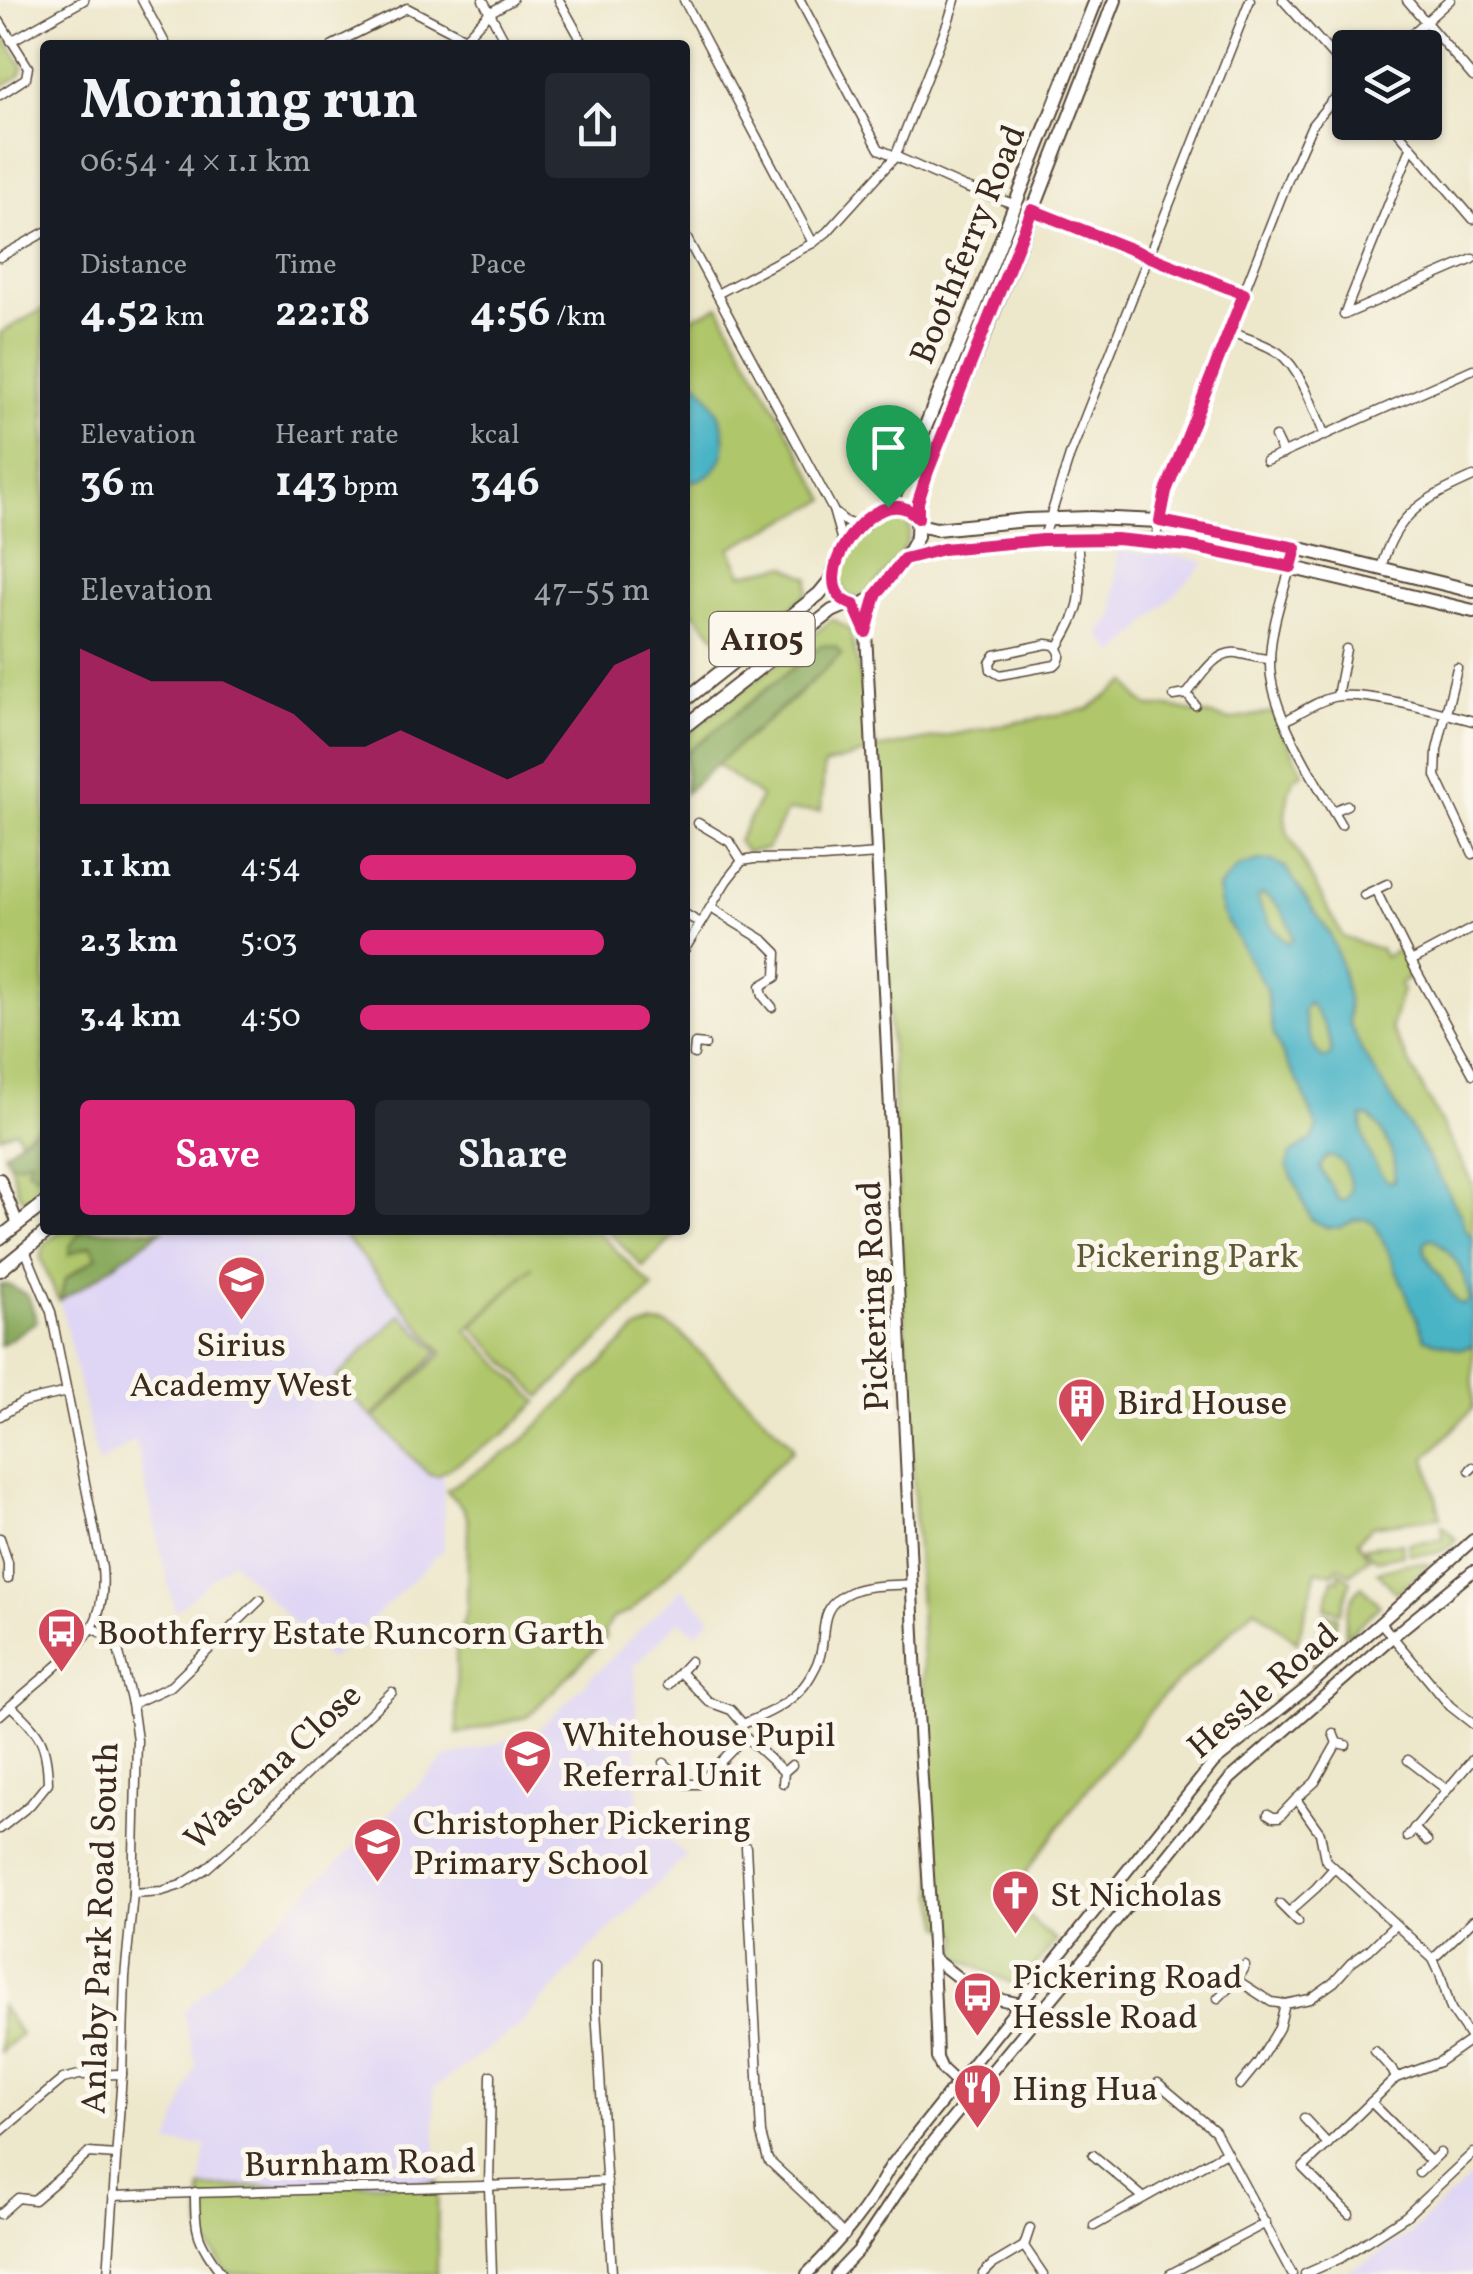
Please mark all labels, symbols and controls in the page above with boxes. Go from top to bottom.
map controls [1332,30,1442,140]
button: layers [1332,30,1442,140]
text: Morning run [80,65,419,141]
button: share [545,73,650,178]
street label: Boothferry Road [900,118,1040,372]
text: 06:54 · 4 × 1.1 km [80,141,311,185]
text: Distance [80,246,187,285]
text: Time [275,246,336,285]
text: Pace [470,246,526,285]
text: 4.52 [80,285,159,344]
text: 22:18 [275,285,370,344]
text: 4:56 [470,285,551,344]
text: km [159,298,205,337]
text: /km [551,298,607,337]
pin [846,405,931,508]
text: Elevation [80,416,196,455]
text: Heart rate [275,416,399,455]
text: kcal [470,416,520,455]
icon: arrive [861,420,916,475]
text: 36 [80,455,124,514]
text: 143 [275,455,337,514]
text: 346 [470,455,540,514]
text: m [124,468,155,507]
text: bpm [337,468,399,507]
text: Elevation [80,570,213,614]
text: 47–55 m [533,570,650,614]
road number: A1105 [710,612,814,666]
text: 1.1 km [80,846,172,890]
text: 4:54 [240,846,301,890]
text: 2.3 km [80,921,178,965]
text: 5:03 [240,921,298,965]
text: 3.4 km [80,996,182,1040]
text: 4:50 [240,996,301,1040]
button: Save [80,1100,355,1215]
button: Share [375,1100,650,1215]
street label: Pickering Road [847,1180,903,1412]
park label: Pickering Park [1075,1234,1299,1282]
school or university icon: Sirius Academy West [215,1254,267,1322]
place label: Sirius Academy West [130,1323,352,1411]
building icon: Bird House [1056,1376,1108,1444]
place label: Bird House [1117,1381,1287,1429]
bus stop icon: Boothferry Estate Runcorn Garth [36,1606,88,1674]
place label: Boothferry Estate Runcorn Garth [97,1611,605,1659]
street label: Hessle Road [1178,1613,1350,1771]
street label: Wascana Close [175,1673,373,1863]
place label: Whitehouse Pupil Referral Unit [562,1713,836,1801]
school or university icon: Whitehouse Pupil Referral Unit [501,1728,553,1796]
street label: Anlaby Park Road South [72,1741,132,2115]
place label: Christopher Pickering Primary School [413,1801,751,1889]
school or university icon: Christopher Pickering Primary School [352,1816,404,1884]
church icon: St Nicholas [989,1868,1041,1936]
place label: St Nicholas [1050,1873,1222,1921]
place label: Pickering Road Hessle Road [1012,1955,1243,2043]
bus stop icon: Pickering Road Hessle Road [951,1970,1003,2038]
restaurant icon: Hing Hua [951,2062,1003,2130]
place label: Hing Hua [1012,2067,1158,2115]
street label: Burnham Road [243,2139,477,2191]

